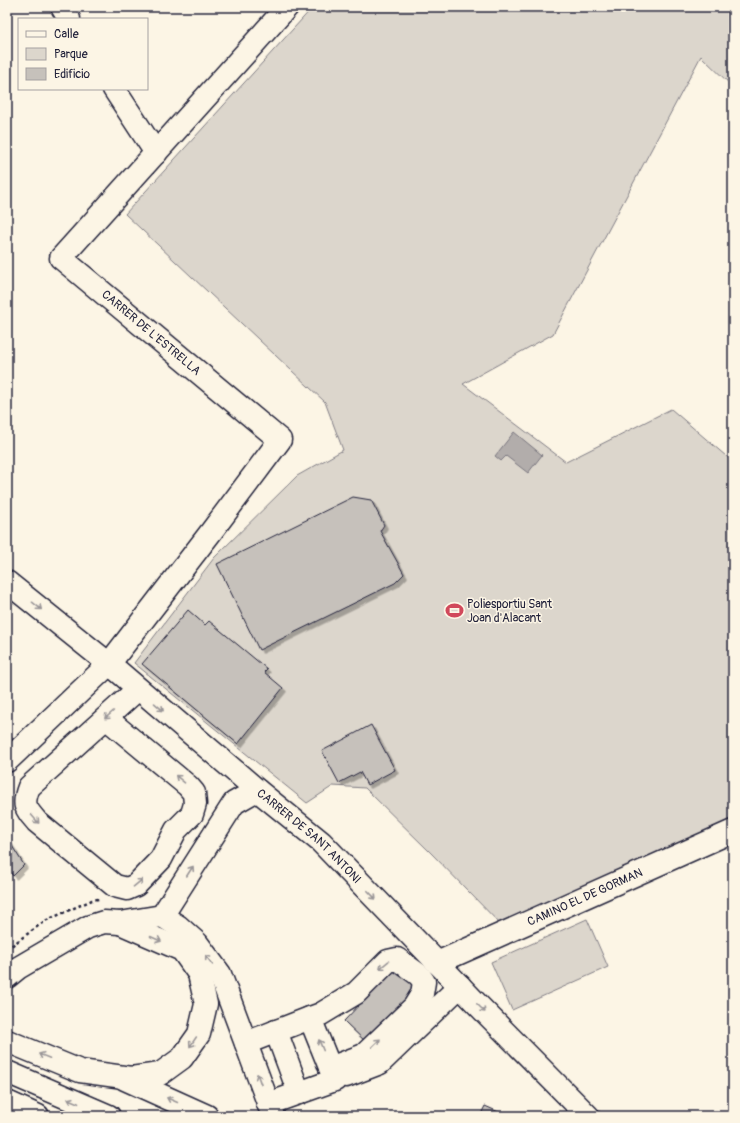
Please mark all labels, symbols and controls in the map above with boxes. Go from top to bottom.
legend [18,18,148,90]
text: Calle [54,27,79,42]
text: Parque [54,47,88,62]
text: Edificio [54,67,90,82]
street label: CARRER DE L'ESTRELLA [98,287,204,379]
place label: Poliesportiu Sant Joan d'Alacant [467,597,552,626]
sports icon: Poliesportiu Sant Joan d'Alacant [444,601,464,621]
one-way arrow [32,602,43,611]
one-way arrow [154,702,165,711]
one-way arrow [104,710,114,719]
one-way arrow [175,775,185,784]
street label: CARRER DE SANT ANTONI [254,786,364,887]
one-way arrow [30,814,39,824]
street label: CAMINO EL DE GORMAN [525,865,645,929]
one-way arrow [186,866,194,877]
one-way arrow [132,878,143,887]
one-way arrow [367,889,376,899]
one-way arrow [149,936,161,943]
one-way arrow [205,955,214,966]
one-way arrow [379,961,390,970]
one-way arrow [476,1004,486,1013]
one-way arrow [189,1037,197,1048]
one-way arrow [371,1038,381,1048]
one-way arrow [317,1039,324,1051]
one-way arrow [38,1052,50,1059]
one-way arrow [255,1074,263,1086]
one-way arrow [68,1096,80,1104]
one-way arrow [166,1096,178,1103]

